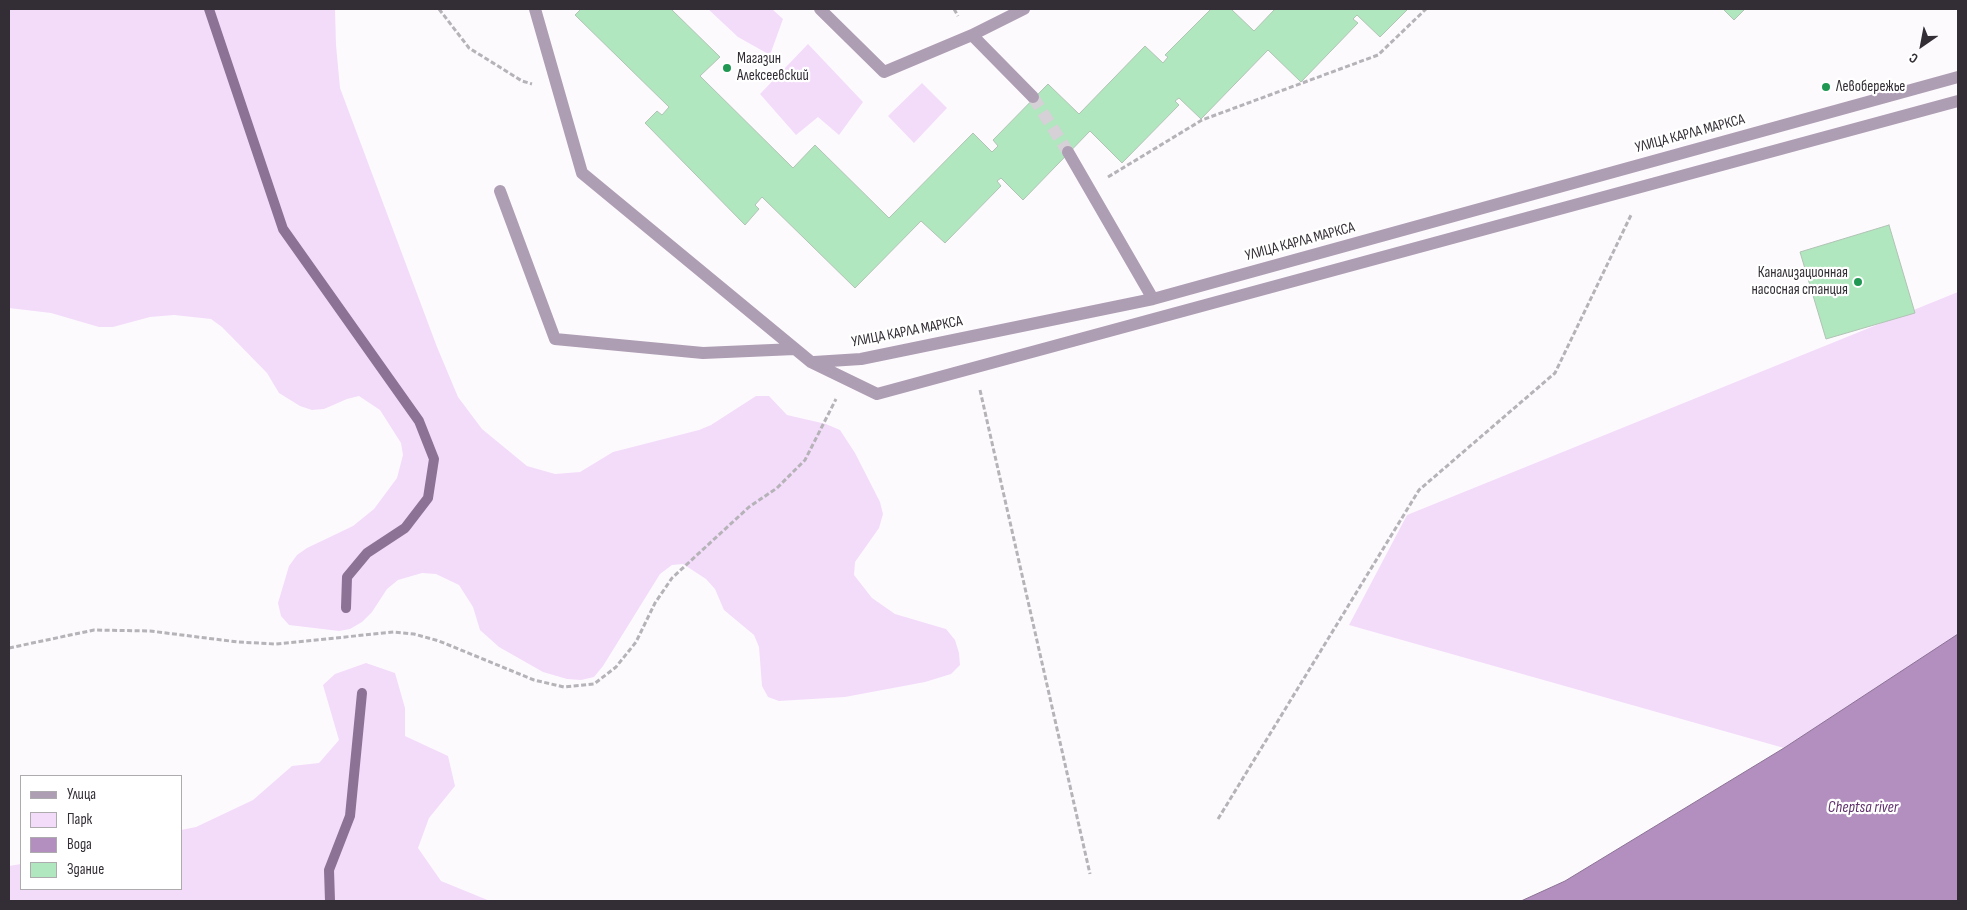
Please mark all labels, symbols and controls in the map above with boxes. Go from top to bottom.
north arrow [1897,20,1947,70]
text: С [1906,49,1921,67]
place label: Магазин Алексеевский [737,50,809,85]
marker: Магазин Алексеевский [721,62,733,74]
place label: Левобережье [1836,78,1905,96]
marker: Левобережье [1820,81,1832,93]
street label: УЛИЦА КАРЛА МАРКСА [1633,111,1747,157]
street label: УЛИЦА КАРЛА МАРКСА [1243,219,1357,265]
place label: Канализационная насосная станция [1752,264,1848,299]
marker: Канализационная насосная станция [1852,276,1864,288]
street label: УЛИЦА КАРЛА МАРКСА [850,312,964,352]
legend [20,775,182,890]
text: Улица [67,785,96,804]
water label: Cheptsa river [1828,798,1898,818]
text: Парк [67,810,92,829]
text: Вода [67,835,92,854]
text: Здание [67,860,104,879]

